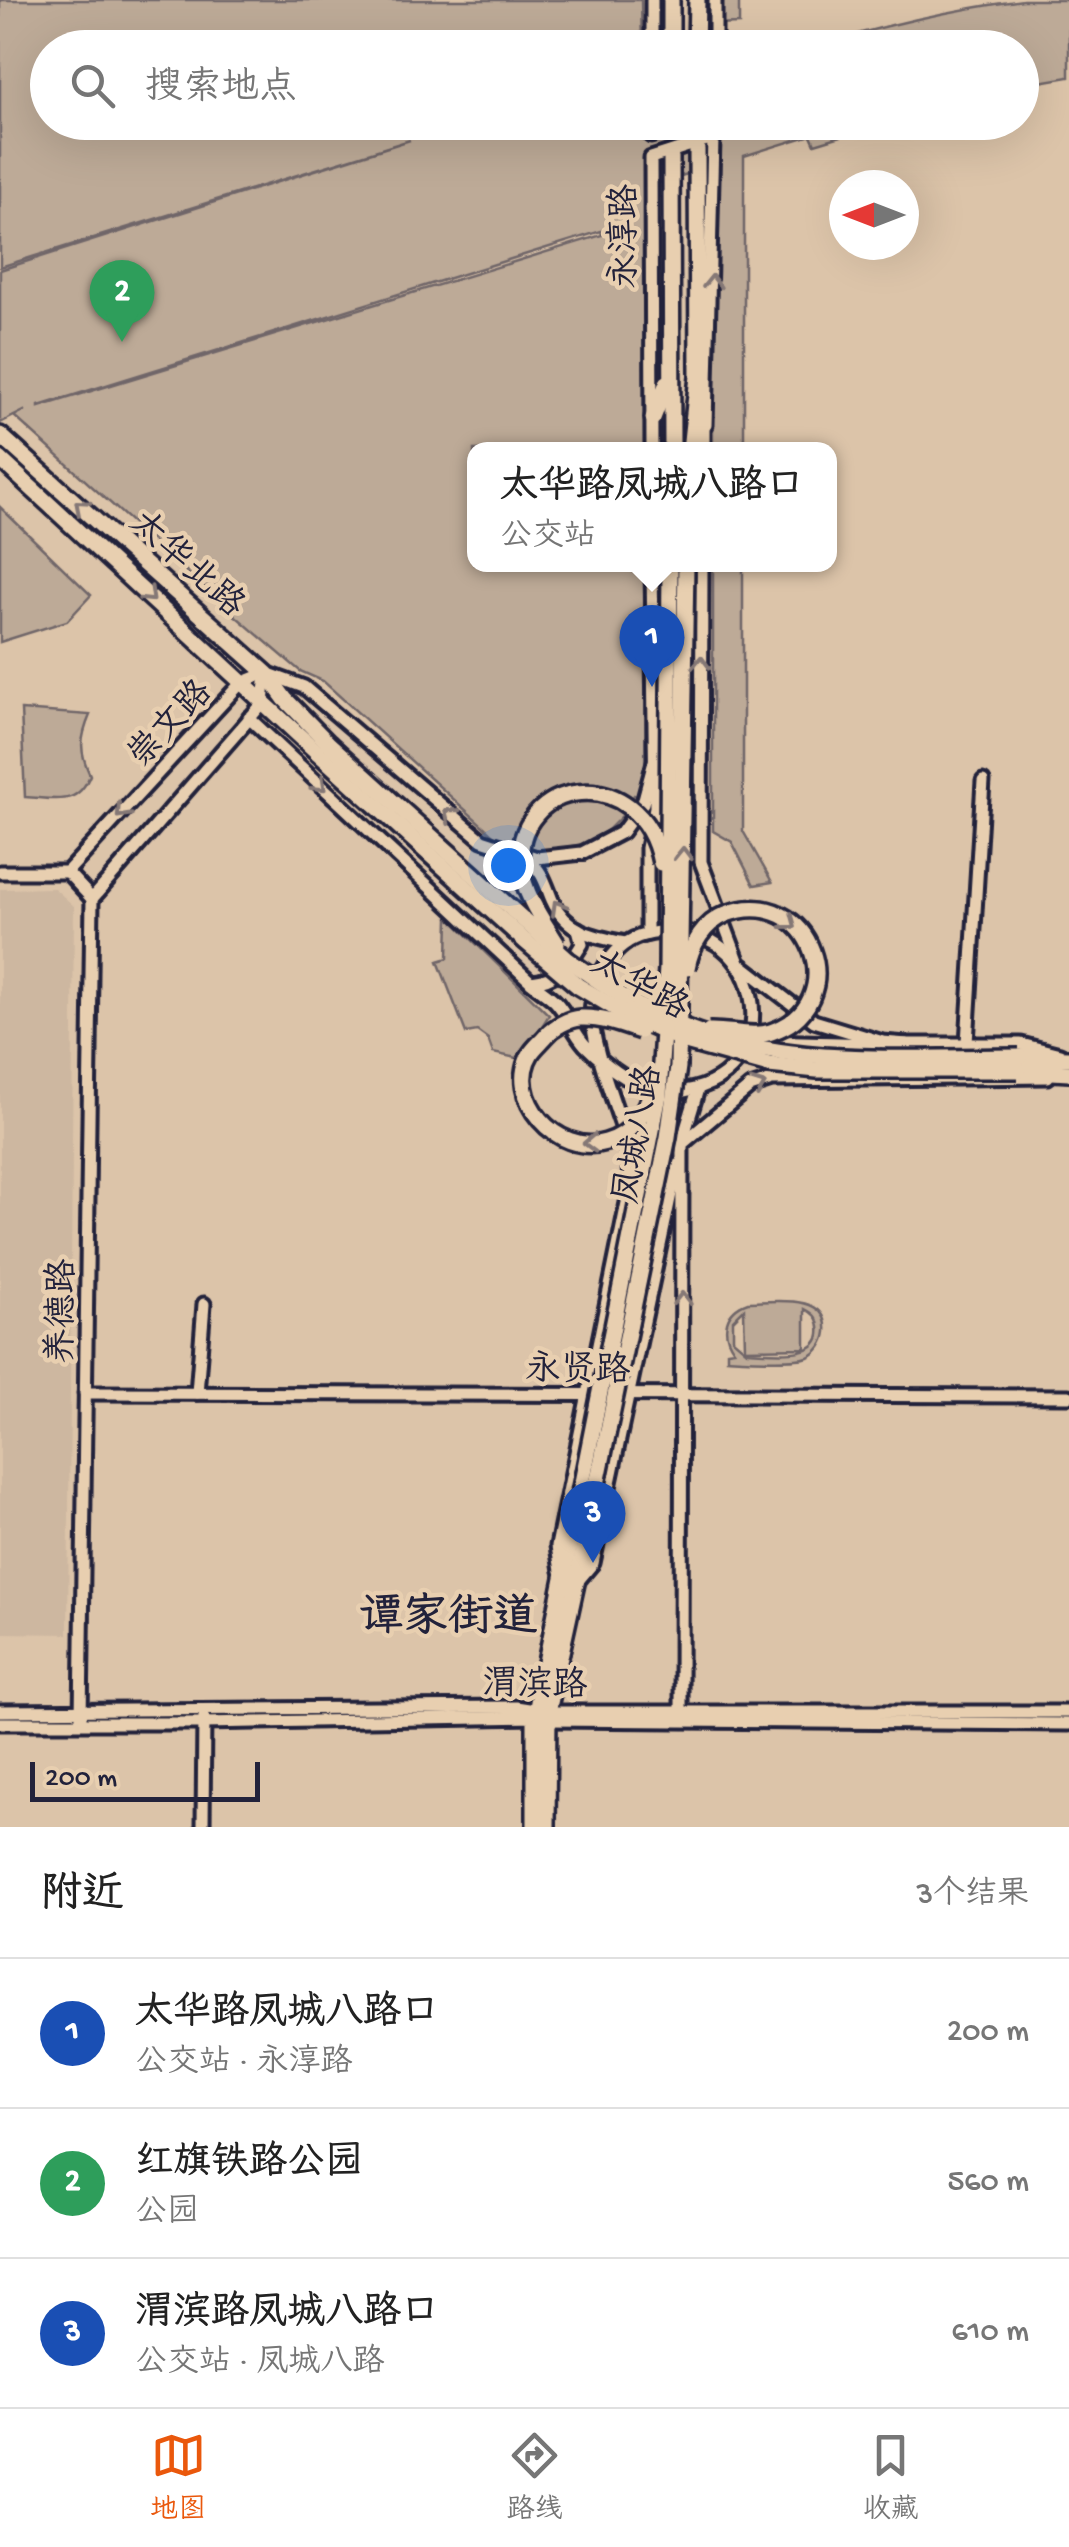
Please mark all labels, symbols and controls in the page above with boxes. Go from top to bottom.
search box [30,30,1039,140]
icon: search [65,58,120,113]
text: 搜索地点 [145,68,297,112]
north arrow [829,170,919,260]
street label: 永淳路 [605,183,648,289]
pin: 2 [90,260,154,342]
one-way arrow [701,274,722,290]
popup [467,442,837,572]
text: 太华路凤城八路口 [500,467,804,511]
one-way arrow [74,500,93,518]
street label: 太华北路 [120,503,252,628]
text: 公交站 [500,519,596,557]
one-way arrow [138,584,156,602]
pin: 1 [620,604,684,687]
one-way arrow [690,654,711,670]
street label: 崇文路 [120,672,223,778]
one-way arrow [308,773,327,791]
one-way arrow [116,800,134,819]
one-way arrow [444,808,462,826]
your location [483,840,534,891]
one-way arrow [672,846,693,862]
one-way arrow [551,900,571,918]
one-way arrow [778,911,796,928]
street label: 太华路 [582,943,695,1031]
street label: 凤城八路 [606,1062,673,1207]
one-way arrow [749,1078,767,1098]
one-way arrow [582,1132,597,1153]
street label: 养德路 [41,1258,86,1364]
one-way arrow [671,1290,693,1306]
street label: 永贤路 [525,1349,631,1394]
pin: 3 [560,1480,626,1563]
district label: 谭家街道 [358,1592,538,1647]
street label: 渭滨路 [482,1664,588,1709]
scale bar [30,1757,260,1802]
text: 200 m [45,1763,117,1796]
text: 附近 [40,1873,124,1922]
text: 3个结果 [916,1877,1029,1915]
text: 太华路凤城八路口 [135,1993,439,2037]
text: 1 [66,2014,79,2052]
text: 200 m [947,2014,1029,2052]
text: 公交站 · 永淳路 [135,2045,352,2083]
text: 红旗铁路公园 [135,2143,363,2187]
text: 2 [65,2164,80,2202]
text: 560 m [947,2164,1029,2202]
text: 公园 [135,2195,199,2233]
text: 渭滨路凤城八路口 [135,2293,439,2337]
text: 3 [64,2314,81,2352]
text: 610 m [951,2314,1029,2352]
text: 公交站 · 凤城八路 [135,2345,384,2383]
tab: 地图 [150,2428,206,2528]
tab: 路线 [506,2428,563,2528]
tab: 收藏 [863,2428,919,2528]

